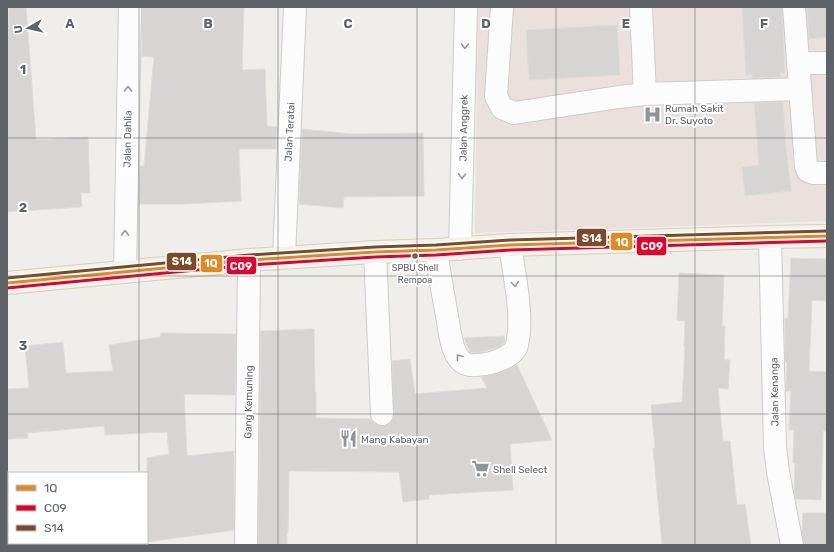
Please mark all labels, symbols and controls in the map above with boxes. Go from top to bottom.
north arrow [8,8,48,48]
text: A [65,16,75,31]
text: B [203,16,213,31]
text: C [343,16,353,31]
text: D [481,16,491,31]
text: E [622,16,630,31]
text: F [760,16,768,31]
text: U [12,24,26,34]
one-way arrow [461,43,469,49]
text: 1 [20,62,26,77]
one-way arrow [124,86,132,92]
street label: Jalan Anggrek [457,93,471,162]
street label: Jalan Teratai [282,102,298,162]
place label: Rumah Sakit Dr. Suyoto [665,103,724,127]
hospital icon: Rumah Sakit Dr. Suyoto [642,104,662,124]
street label: Jalan Dahlia [122,110,134,168]
one-way arrow [458,173,466,179]
text: 2 [19,200,27,215]
line badge: S14 [576,228,607,247]
one-way arrow [121,230,130,236]
text: S14 [582,232,603,245]
line badge: 1Q [610,232,633,251]
text: 1Q [615,236,629,249]
line badge: C09 [636,236,667,256]
text: C09 [641,240,663,253]
marker: SPBU Shell Rempoa [410,251,420,261]
line badge: S14 [166,252,197,271]
line badge: 1Q [200,254,223,273]
text: S14 [172,255,193,268]
line badge: C09 [226,256,257,275]
text: 1Q [204,257,218,270]
text: C09 [230,260,252,273]
place label: SPBU Shell Rempoa [392,263,438,285]
one-way arrow [510,281,519,287]
text: 3 [19,338,28,353]
one-way arrow [457,355,464,362]
street label: Jalan Kenanga [768,358,782,426]
street label: Gang Kemuning [242,365,256,439]
restaurant icon: Mang Kabayan [338,429,358,449]
place label: Mang Kabayan [361,434,429,446]
supermarket icon: Shell Select [470,459,490,479]
place label: Shell Select [493,464,548,476]
legend [8,472,148,544]
text: 1Q [44,481,57,495]
text: C09 [44,501,67,515]
text: S14 [44,521,65,535]

